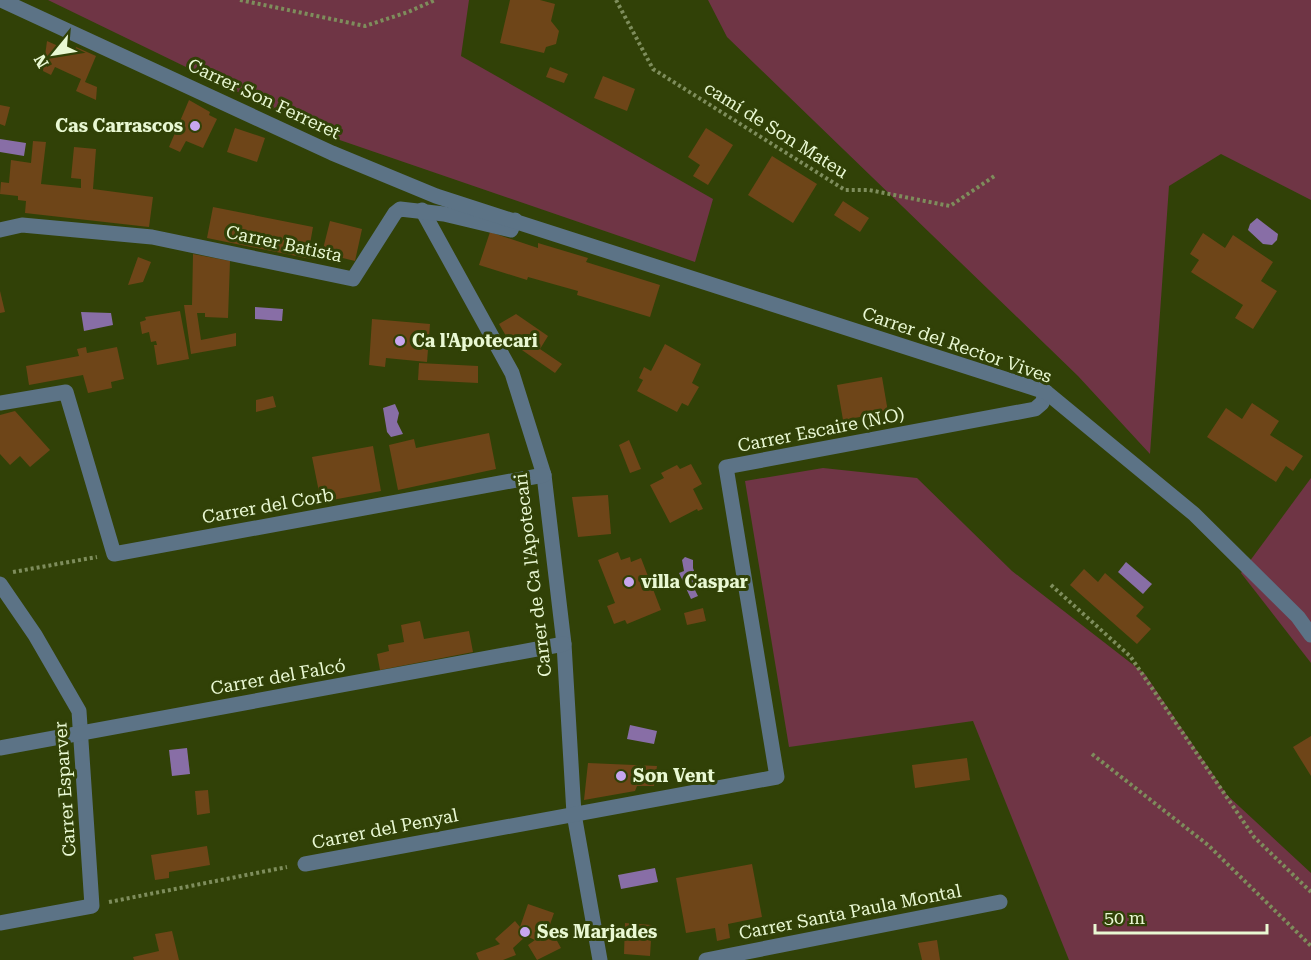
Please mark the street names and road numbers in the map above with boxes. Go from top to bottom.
street label: Carrer Son Ferreret [185,54,344,143]
street label: camí de Son Mateu [701,77,852,182]
street label: Carrer Batista [224,221,344,266]
street label: Carrer del Rector Vives [860,302,1055,387]
street label: Carrer Escaire (N.O) [736,403,906,456]
street label: Carrer de Ca l'Apotecari [510,472,555,678]
street label: Carrer del Corb [200,484,335,527]
street label: Carrer del Falcó [209,654,347,699]
street label: Carrer Esparver [49,721,80,857]
street label: Carrer del Penyal [310,804,460,853]
street label: Carrer Santa Paula Montal [737,880,963,943]

